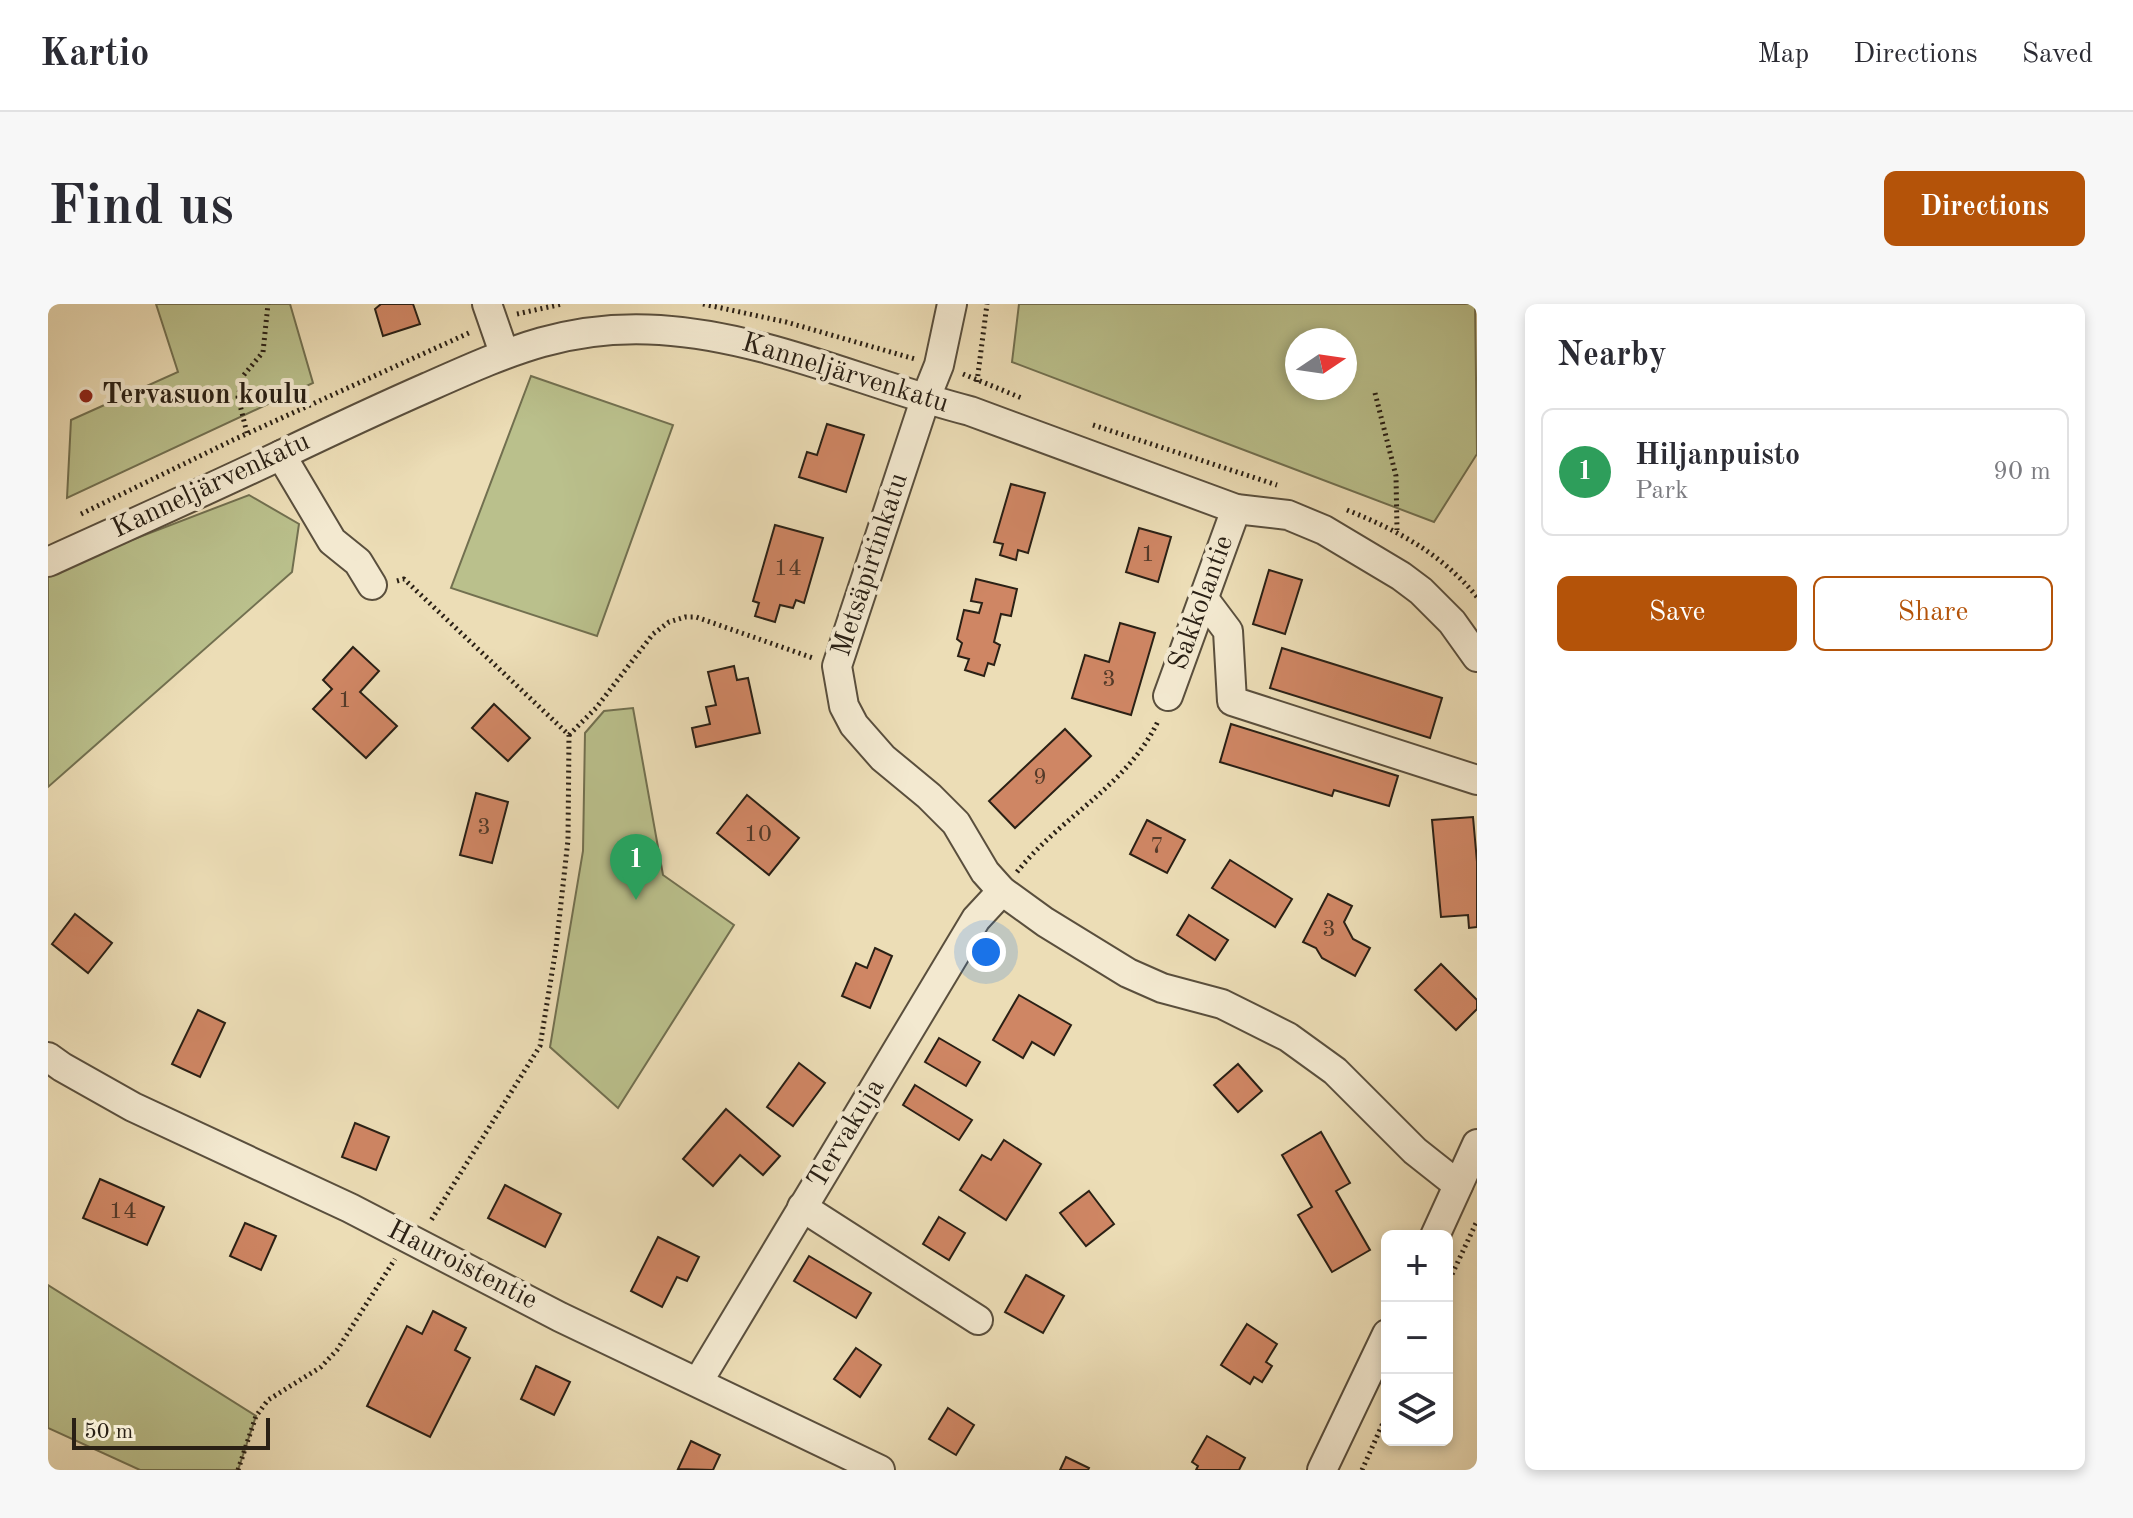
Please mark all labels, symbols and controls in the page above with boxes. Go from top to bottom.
text: Kartio [40,36,149,74]
text: Map [1757,41,1809,69]
text: Directions [1853,41,1978,69]
text: Saved [2022,41,2093,69]
button: Directions [1884,171,2085,246]
text: Find us [48,180,234,236]
north arrow [1285,328,1357,400]
street label: Kanneljärvenkatu [738,329,952,419]
text: Nearby [1557,339,1667,373]
place label: Tervasuon koulu [102,382,308,410]
marker: Tervasuon koulu [77,387,95,405]
street label: Kanneljärvenkatu [108,428,314,544]
text: Hiljanpuisto [1635,441,1800,471]
text: 1 [1577,459,1593,485]
text: 90 m [1993,459,2051,485]
street label: Metsäpirtinkatu [828,470,914,660]
text: Park [1635,478,1689,504]
street label: Sakkolantie [1165,532,1239,674]
house number: 1 [1141,543,1155,567]
house number: 14 [774,557,802,581]
button: Save [1557,576,1797,651]
button: Share [1813,576,2053,651]
house number: 3 [1102,668,1116,692]
house number: 1 [338,689,352,713]
house number: 9 [1033,766,1047,790]
house number: 3 [477,816,491,840]
house number: 10 [744,823,772,847]
pin: 1 [610,834,662,900]
house number: 7 [1150,835,1164,859]
house number: 3 [1322,918,1336,942]
your location [966,932,1006,972]
street label: Tervakuja [803,1074,891,1194]
house number: 14 [109,1200,137,1224]
street label: Hauroistentie [383,1216,541,1316]
map controls [1381,1230,1453,1446]
button: + [1381,1230,1453,1302]
button: − [1381,1302,1453,1374]
button: layers [1381,1374,1453,1446]
scale bar [72,1414,270,1450]
text: 50 m [84,1421,133,1443]

